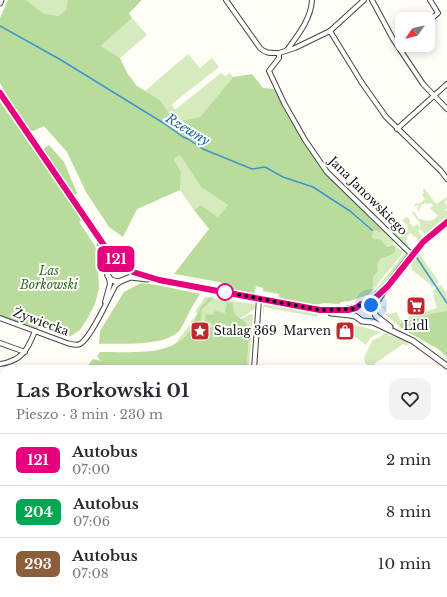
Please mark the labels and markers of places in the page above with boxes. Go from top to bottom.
unlabelled marker [216,283,234,301]
supermarket icon: Lidl [405,295,427,317]
place label: Lidl [404,318,429,333]
place icon: Stalag 369 [189,320,211,342]
shop icon: Marven [334,320,356,342]
place label: Stalag 369 [214,323,277,338]
place label: Marven [283,323,331,338]

